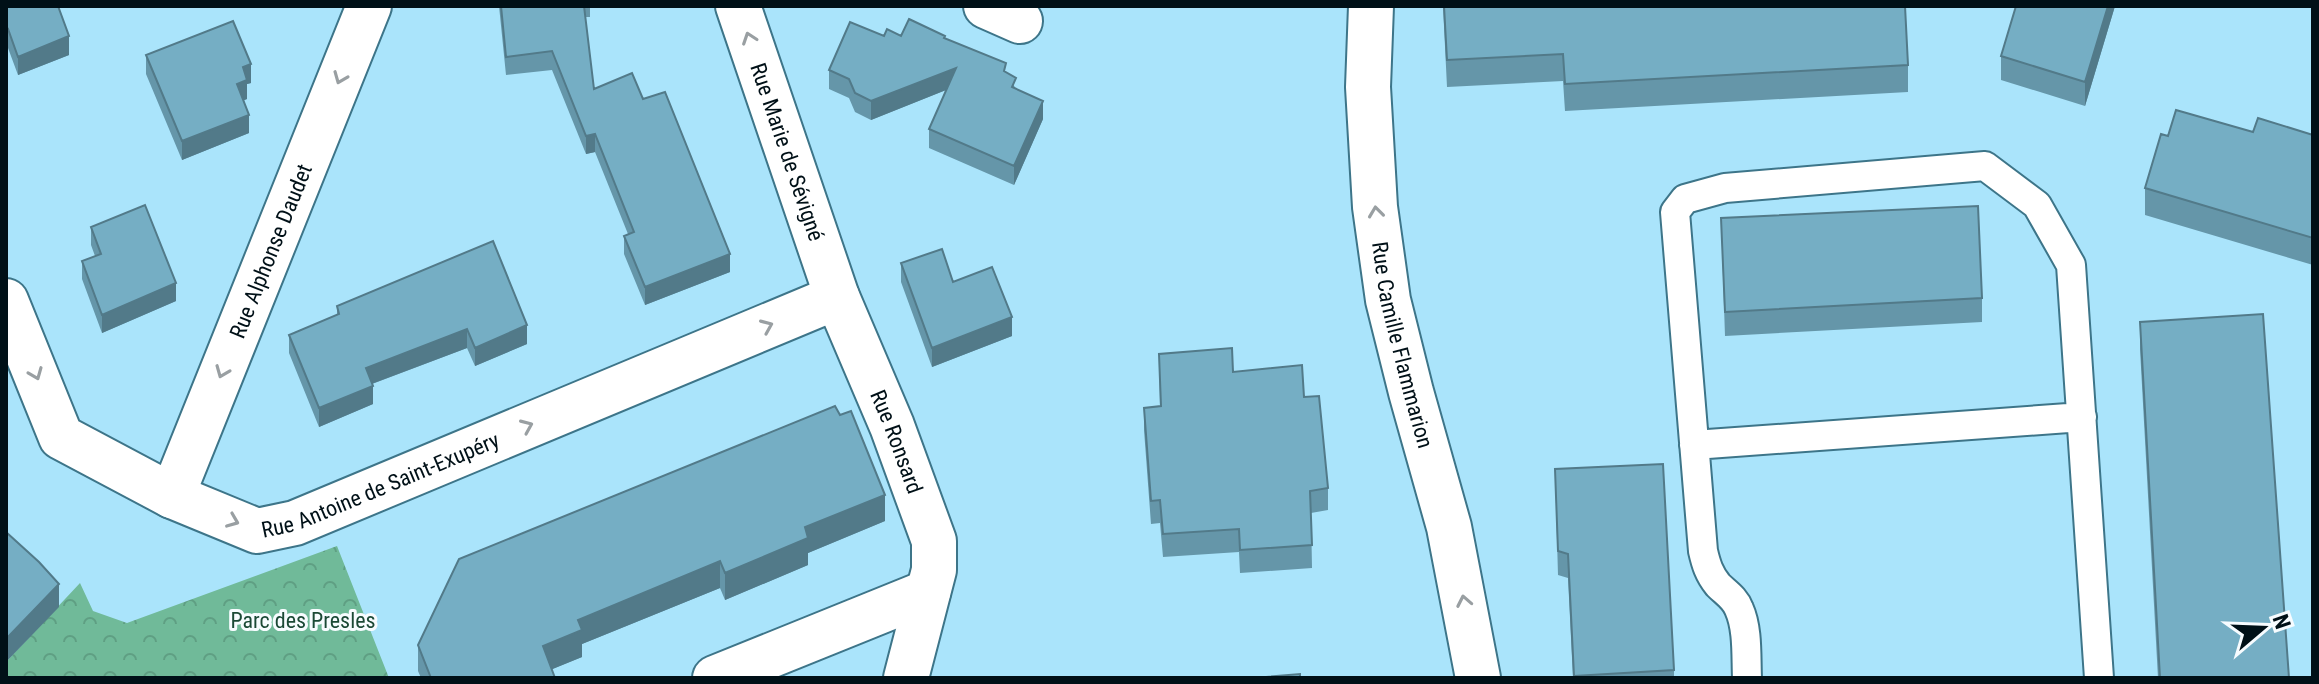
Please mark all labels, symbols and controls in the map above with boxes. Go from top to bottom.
one-way arrow [743,31,759,45]
street label: Rue Marie de Sévigné [746,60,829,244]
one-way arrow [334,70,350,84]
street label: Rue Alphonse Daudet [224,160,317,342]
one-way arrow [1368,205,1385,218]
street label: Rue Camille Flammarion [1367,240,1439,451]
one-way arrow [759,319,773,336]
one-way arrow [216,364,232,378]
one-way arrow [26,366,42,380]
street label: Rue Ronsard [866,386,928,497]
one-way arrow [519,419,533,435]
street label: Rue Antoine de Saint-Exupéry [259,427,503,542]
one-way arrow [225,512,239,528]
north arrow [2223,588,2303,668]
one-way arrow [1456,595,1473,609]
park label: Parc des Presles [230,608,376,633]
text: N [2267,611,2295,632]

